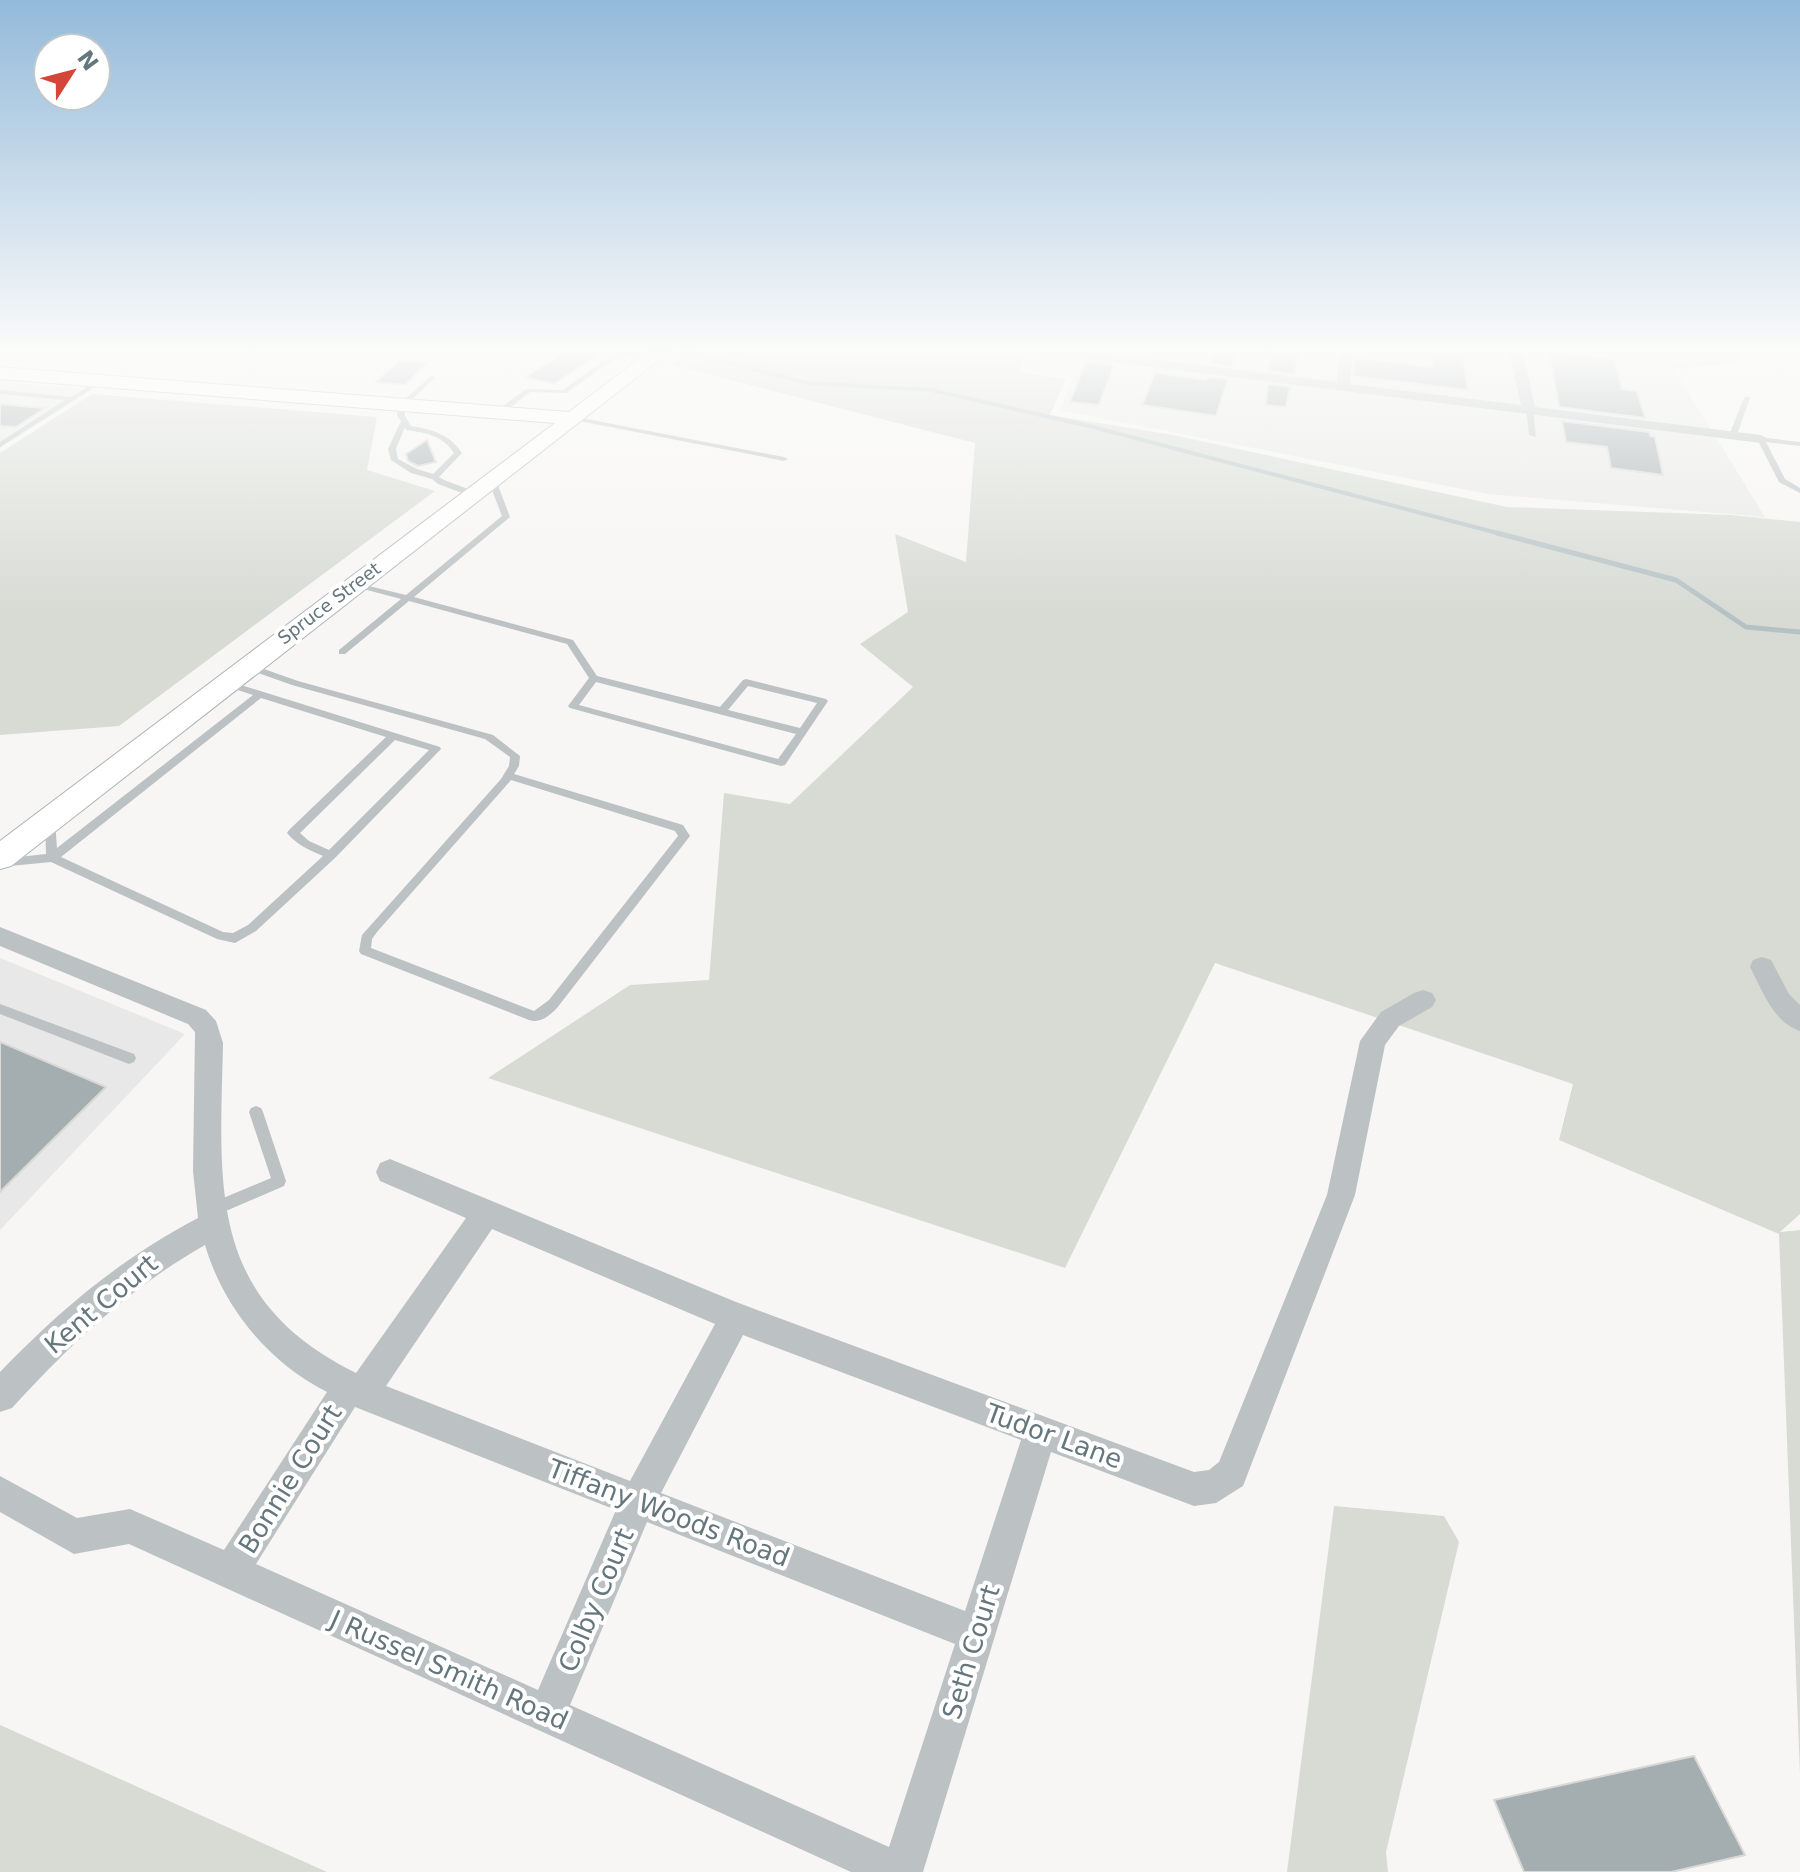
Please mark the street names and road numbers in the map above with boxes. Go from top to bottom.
street label: Spruce Street [274,558,384,648]
street label: Kent Court [38,1248,164,1360]
street label: Tudor Lane [981,1397,1126,1474]
street label: Bonnie Court [232,1399,348,1559]
street label: Tiffany Woods Road [543,1453,794,1573]
street label: Colby Court [552,1524,640,1676]
street label: Seth Court [936,1581,1006,1723]
street label: J Russel Smith Road [324,1603,573,1736]

